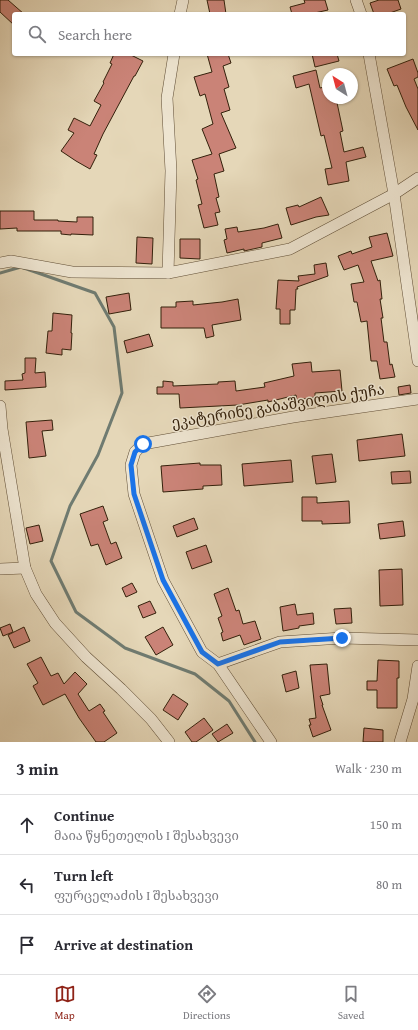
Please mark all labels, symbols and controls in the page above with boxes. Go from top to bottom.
search box [12,12,406,56]
icon: search [26,23,48,45]
text: Search here [58,24,132,45]
north arrow [322,68,358,104]
street label: ეკატერინე გაბაშვილის ქუჩა [170,378,386,433]
route start [134,435,152,453]
route end [333,629,351,647]
text: 3 min [16,756,58,781]
text: Walk · 230 m [335,759,402,778]
text: Continue [54,805,115,826]
icon: ahead [16,814,38,836]
text: 150 m [370,815,402,834]
text: მაია წყნეთელის I შესახვევი [54,826,239,845]
text: Turn left [54,865,113,886]
icon: left [16,874,38,896]
text: 80 m [376,875,402,894]
text: ფურცელაძის I შესახვევი [54,886,219,905]
icon: arrive [16,934,38,956]
text: Arrive at destination [54,934,193,955]
tab: Map [54,983,76,1023]
tab: Directions [183,983,230,1023]
tab: Saved [338,983,364,1023]

